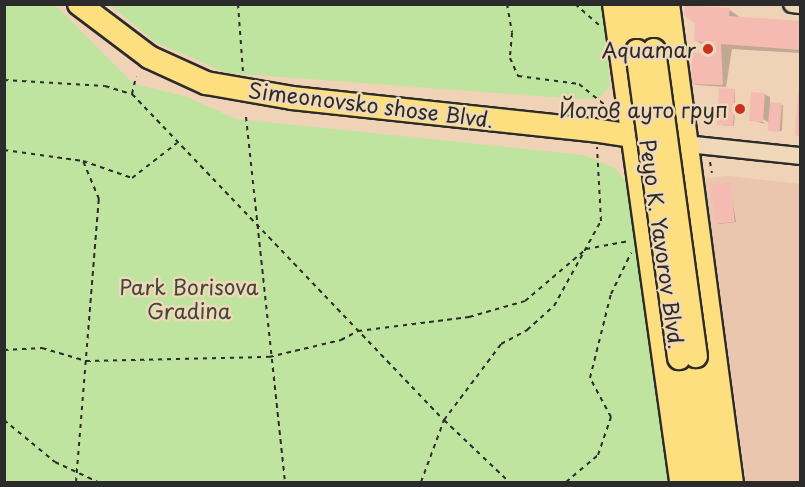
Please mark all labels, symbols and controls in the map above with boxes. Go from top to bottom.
place label: Aquamar [601,36,696,62]
marker: Aquamar [701,42,715,56]
street label: Simeonovsko shose Blvd. [246,76,496,132]
place label: Йотов ауто груп [559,96,728,122]
marker: Йотов ауто груп [733,102,747,116]
street label: Peyo K. Yavorov Blvd. [636,136,690,352]
park label: Park Borisova Gradina [119,273,259,323]

